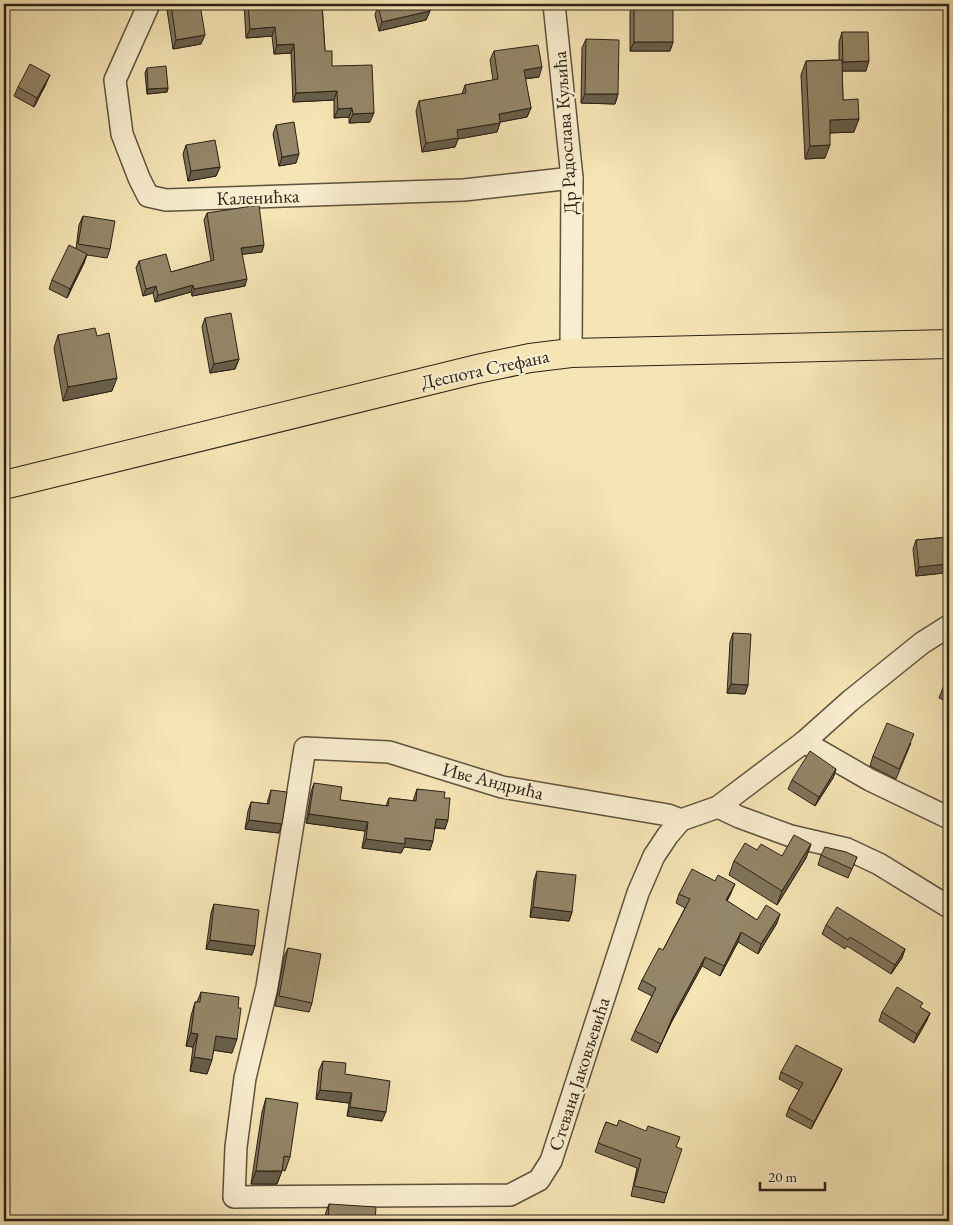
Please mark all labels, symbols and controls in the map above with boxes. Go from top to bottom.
street label: Др Радослава Куљића [547,50,583,216]
street label: Каленићка [216,183,300,211]
street label: Деспота Стефана [419,343,552,395]
street label: Иве Андрића [440,756,547,806]
street label: Стевана Јаковљевића [542,994,616,1154]
scale bar [760,1160,826,1192]
text: 20 m [768,1167,797,1186]

